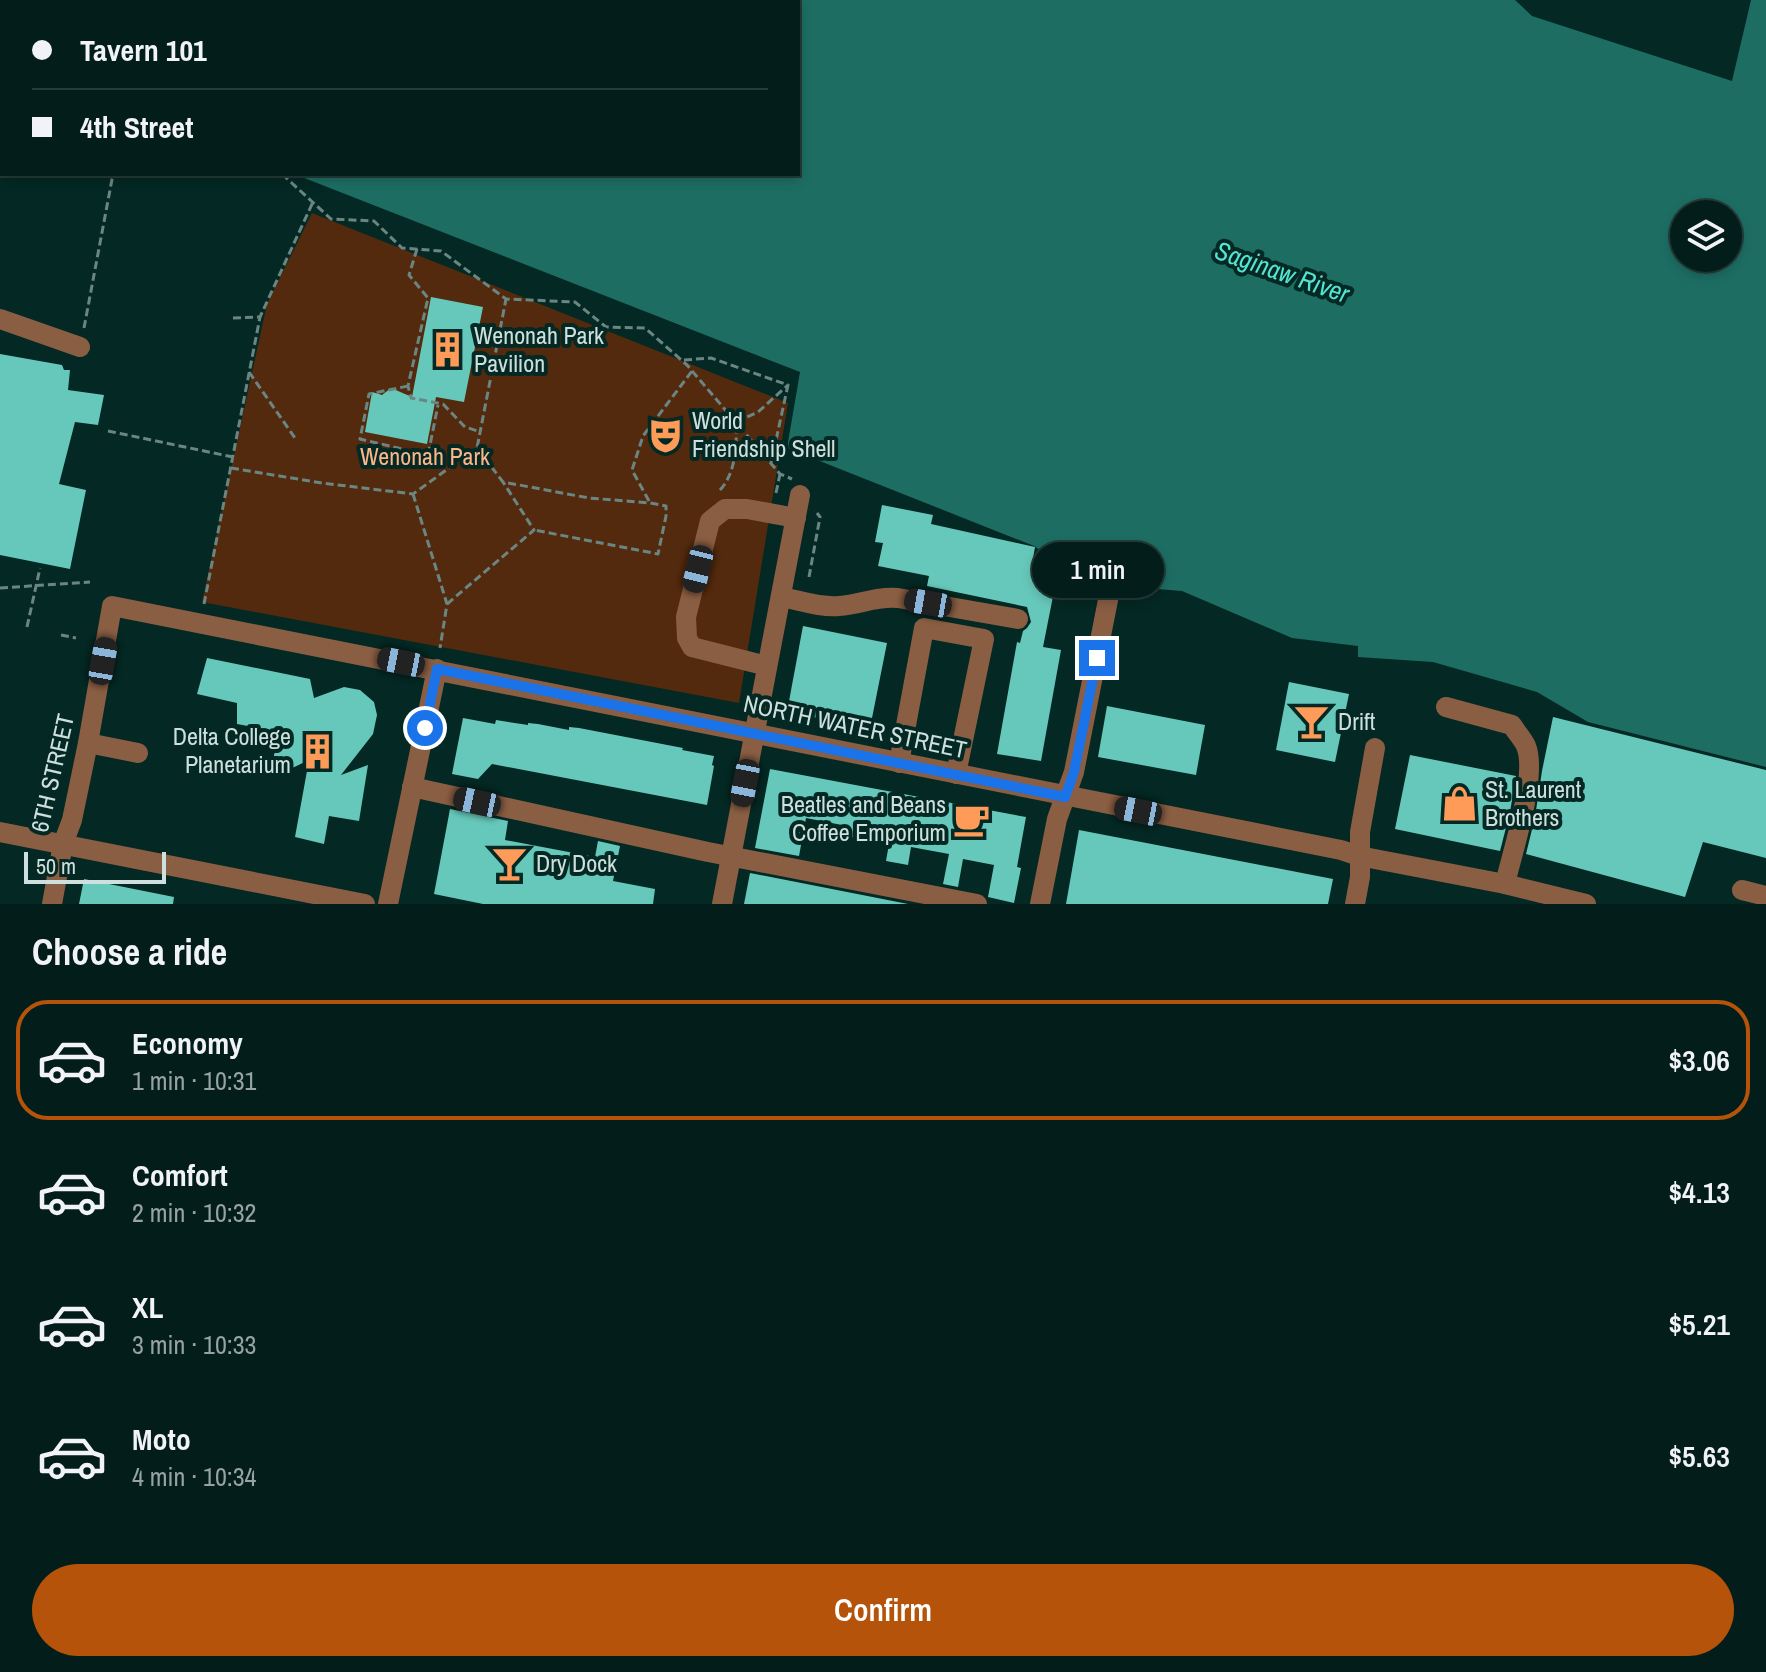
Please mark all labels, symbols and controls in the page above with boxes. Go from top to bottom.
text: Tavern 101 [80,30,207,70]
text: 4th Street [80,107,193,147]
map controls [1670,200,1742,272]
button: layers [1670,200,1742,272]
water label: Saginaw River [1210,232,1355,311]
place label: Wenonah Park Pavilion [474,319,604,379]
building icon: Wenonah Park Pavilion [429,331,467,369]
place label: World Friendship Shell [692,404,835,464]
theatre icon: World Friendship Shell [647,416,685,454]
park label: Wenonah Park [360,440,490,472]
callout: 1 min [1031,542,1163,598]
car [681,543,715,595]
text: 1 min [1071,552,1125,587]
car [902,587,954,619]
car [87,635,119,687]
route end [1079,640,1115,676]
car [375,646,427,678]
street label: NORTH WATER STREET [741,687,970,765]
bar icon: Drift [1293,703,1331,741]
place label: Drift [1338,705,1376,737]
route start [407,710,443,746]
street label: 6TH STREET [23,711,81,835]
place label: Delta College Planetarium [173,720,291,780]
building icon: Delta College Planetarium [298,732,336,770]
car [729,757,761,809]
place label: St. Laurent Brothers [1485,773,1582,833]
car [451,785,503,819]
shop icon: St. Laurent Brothers [1440,785,1478,823]
place label: Beatles and Beans Coffee Emporium [781,788,946,848]
car [1112,795,1164,827]
cafe icon: Beatles and Beans Coffee Emporium [953,800,991,838]
bar icon: Dry Dock [491,845,529,883]
place label: Dry Dock [536,847,617,879]
scale bar [24,848,166,884]
text: 50 m [36,851,76,881]
text: Choose a ride [32,928,227,976]
text: Economy [132,1023,243,1063]
icon: car [36,1024,108,1096]
text: $3.06 [1668,1040,1730,1080]
text: 1 min · 10:31 [132,1063,256,1098]
text: Comfort [132,1155,228,1195]
icon: car [36,1156,108,1228]
text: $4.13 [1668,1172,1730,1212]
text: 2 min · 10:32 [132,1195,256,1230]
text: XL [132,1287,163,1327]
icon: car [36,1288,108,1360]
text: $5.21 [1668,1304,1730,1344]
text: 3 min · 10:33 [132,1327,256,1362]
text: Moto [132,1419,191,1459]
icon: car [36,1420,108,1492]
text: $5.63 [1668,1436,1730,1476]
text: 4 min · 10:34 [132,1459,256,1494]
button: Confirm [32,1564,1734,1656]

